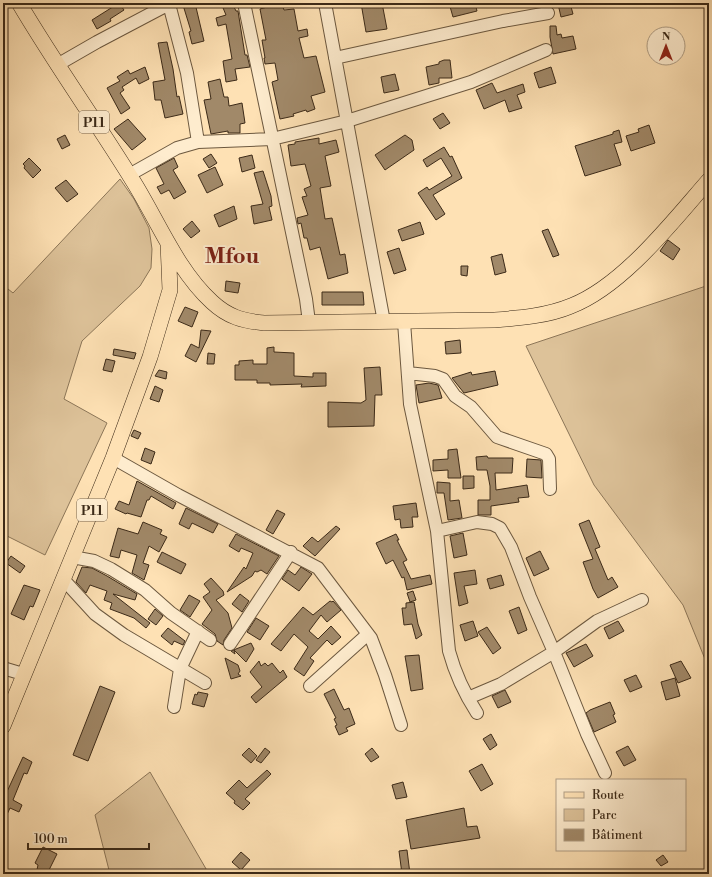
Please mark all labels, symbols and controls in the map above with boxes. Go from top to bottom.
north arrow [646,26,686,66]
text: N [662,30,671,44]
road number: P11 [79,111,109,133]
district label: Mfou [205,243,260,270]
road number: P11 [77,499,107,521]
legend [556,779,686,851]
text: Route [592,788,624,803]
text: Parc [592,808,617,823]
scale bar [28,825,149,851]
text: Bâtiment [591,828,643,843]
text: 100 m [34,832,68,847]

